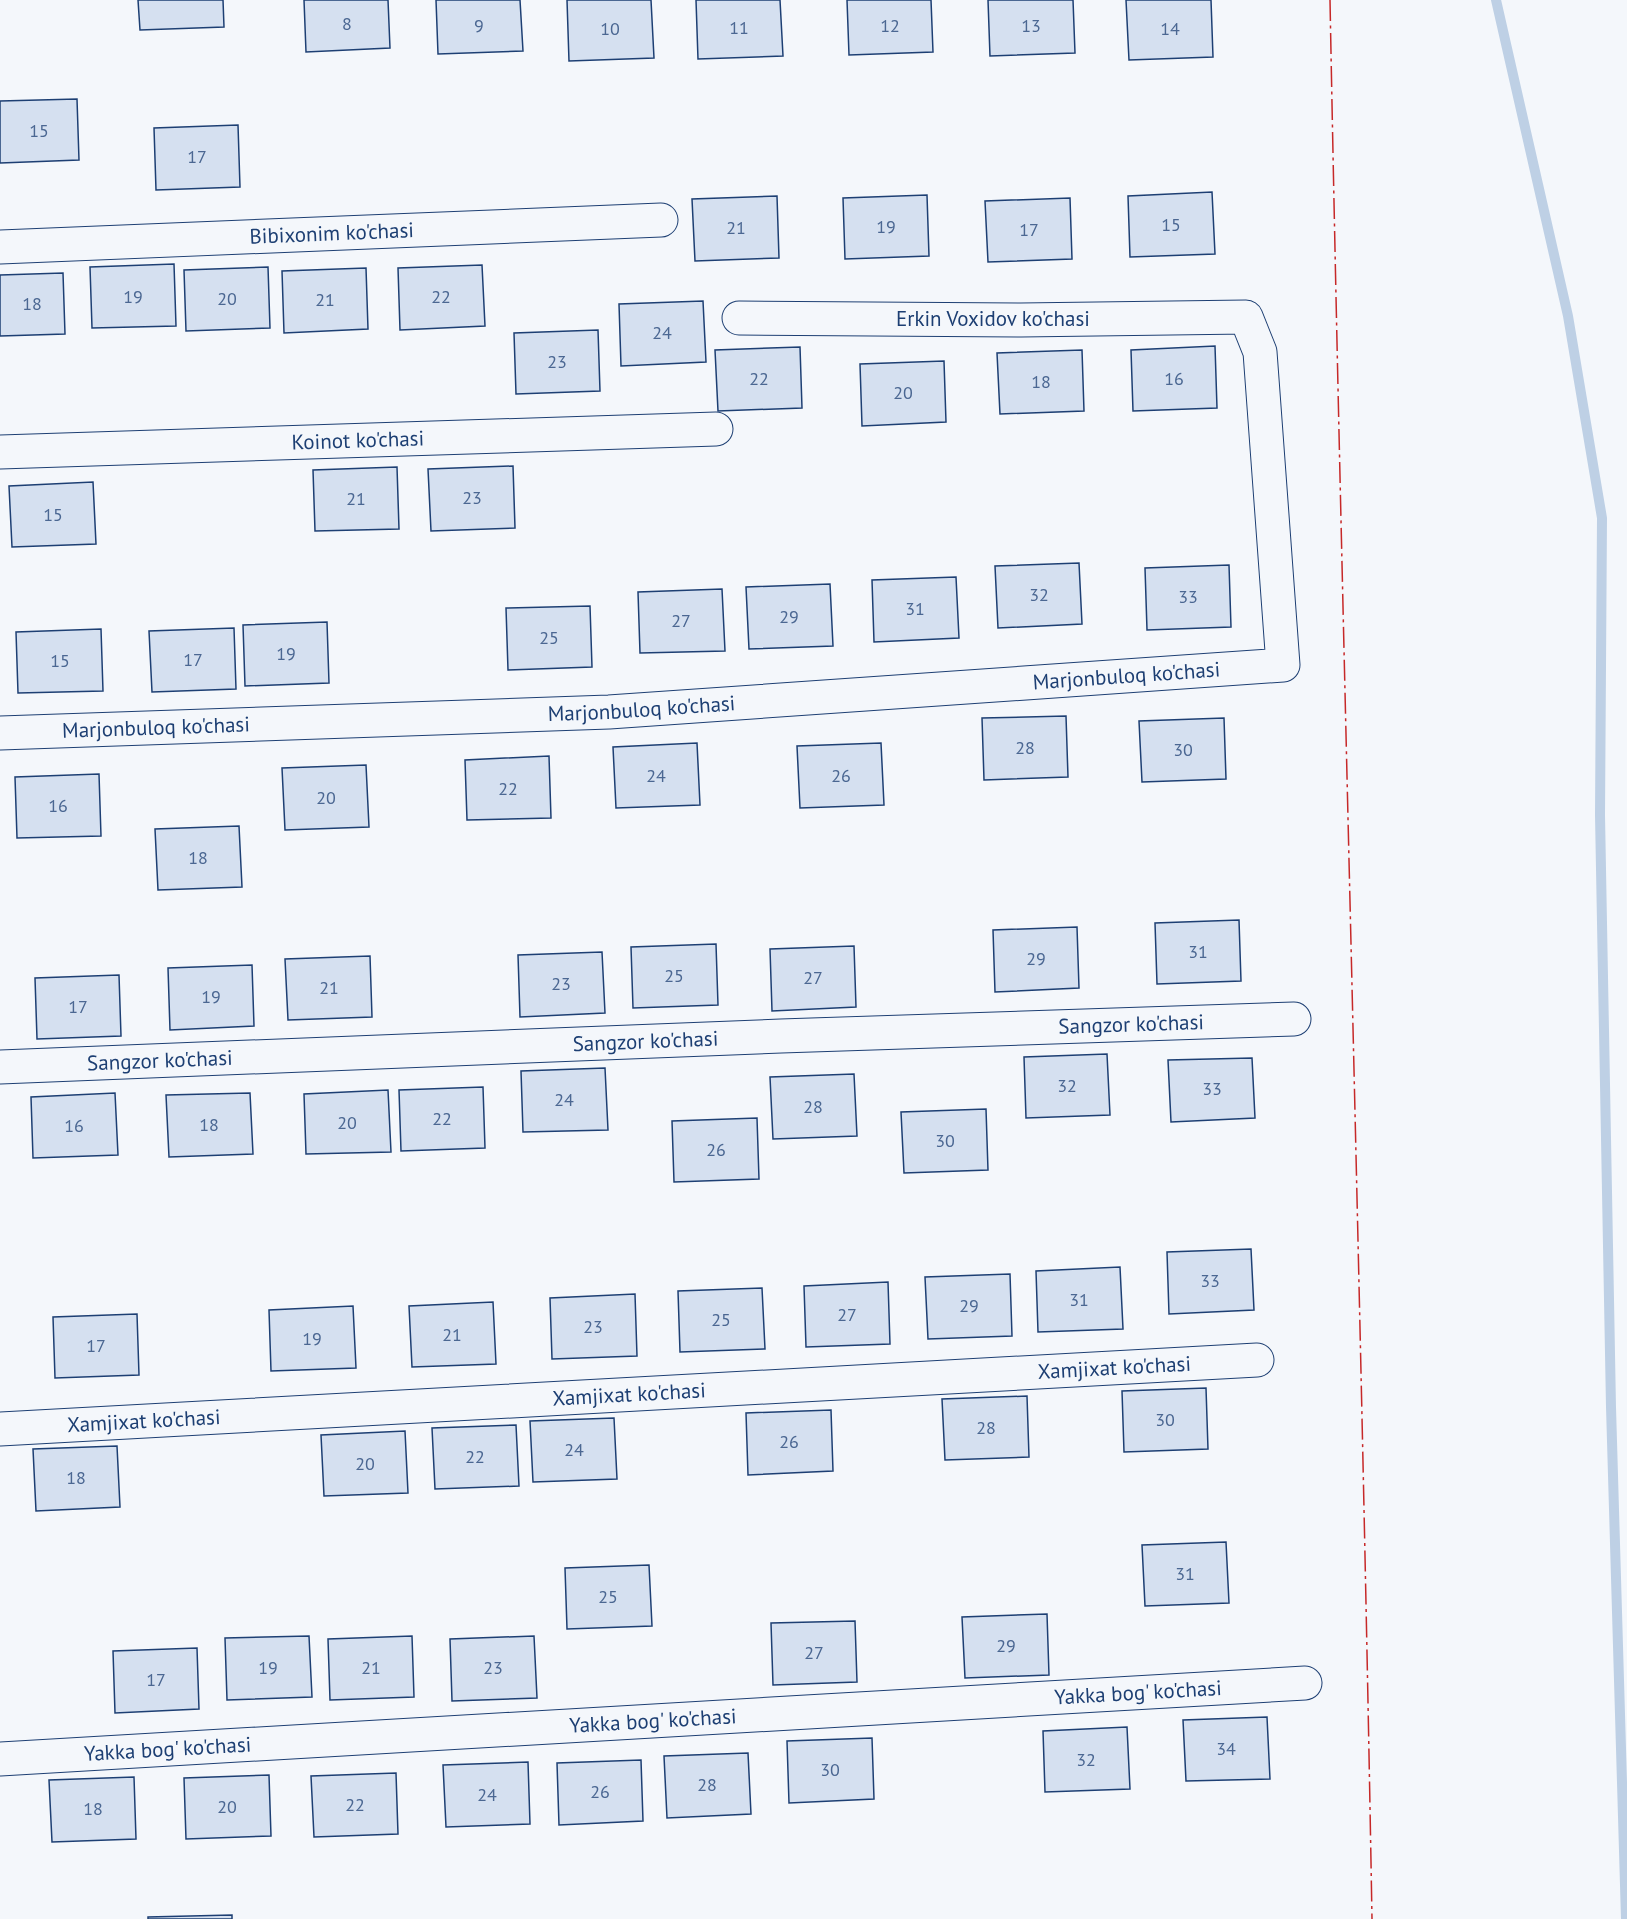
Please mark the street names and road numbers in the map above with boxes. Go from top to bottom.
street label: Bibixonim ko'chasi [249,216,414,250]
street label: Erkin Voxidov ko'chasi [896,305,1090,332]
street label: Koinot ko'chasi [291,424,424,456]
street label: Marjonbuloq ko'chasi [1032,655,1221,695]
street label: Marjonbuloq ko'chasi [547,689,736,727]
street label: Marjonbuloq ko'chasi [62,710,250,744]
street label: Sangzor ko'chasi [1058,1008,1204,1040]
street label: Sangzor ko'chasi [572,1024,719,1057]
street label: Sangzor ko'chasi [86,1044,233,1077]
street label: Xamjixat ko'chasi [1037,1350,1192,1385]
street label: Xamjixat ko'chasi [552,1376,706,1412]
street label: Xamjixat ko'chasi [66,1403,221,1438]
street label: Yakka bog' ko'chasi [1054,1674,1222,1711]
street label: Yakka bog' ko'chasi [568,1702,737,1739]
street label: Yakka bog' ko'chasi [83,1730,252,1767]

